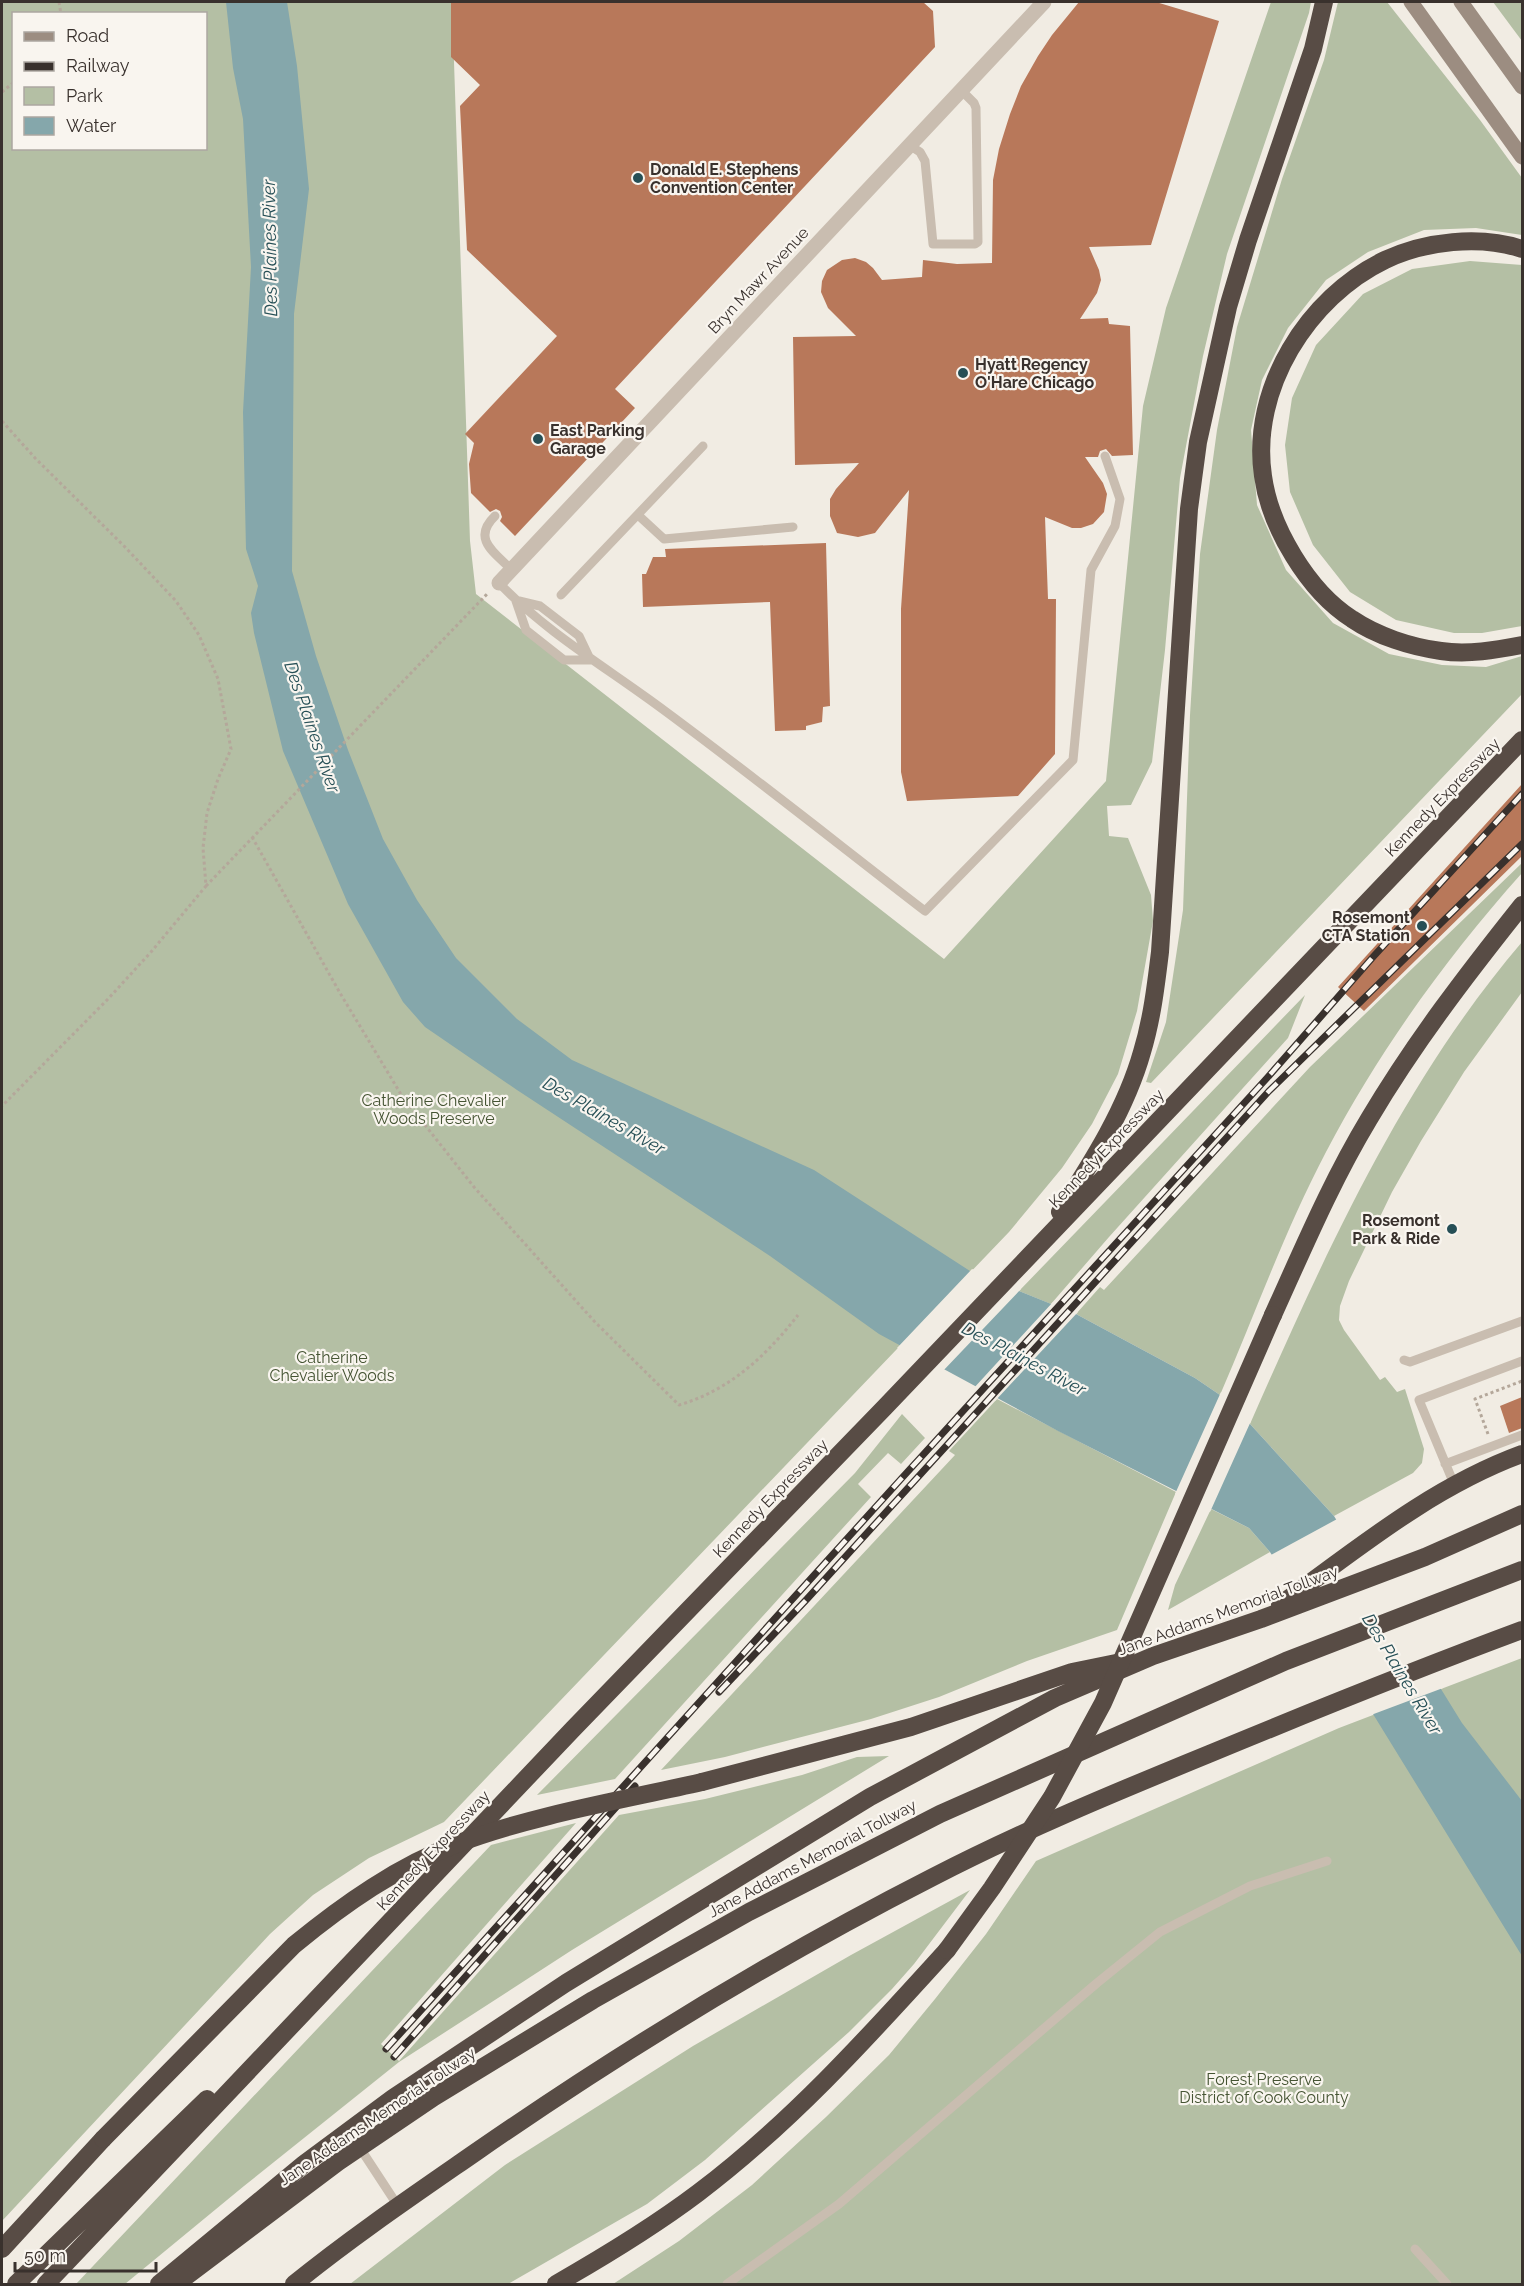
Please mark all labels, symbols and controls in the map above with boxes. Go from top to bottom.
legend [12,12,207,150]
text: Road [66,25,109,46]
text: Railway [66,55,130,76]
text: Park [66,85,103,106]
text: Water [66,115,117,136]
place label: Donald E. Stephens Convention Center [650,160,799,197]
marker: Donald E. Stephens Convention Center [631,171,645,185]
water label: Des Plaines River [258,178,281,317]
street label: Bryn Mawr Avenue [704,223,813,338]
place label: Hyatt Regency O'Hare Chicago [975,355,1094,392]
marker: Hyatt Regency O'Hare Chicago [956,366,970,380]
place label: East Parking Garage [550,421,645,458]
marker: East Parking Garage [531,432,545,446]
water label: Des Plaines River [280,659,345,796]
street label: Kennedy Expressway [1381,734,1504,860]
place label: Rosemont CTA Station [1322,908,1410,945]
marker: Rosemont CTA Station [1415,919,1429,933]
water label: Des Plaines River [540,1072,670,1159]
street label: Kennedy Expressway [1045,1085,1168,1211]
park label: Catherine Chevalier Woods Preserve [362,1091,507,1128]
place label: Rosemont Park & Ride [1352,1211,1440,1248]
marker: Rosemont Park & Ride [1445,1222,1459,1236]
water label: Des Plaines River [959,1317,1090,1400]
park label: Catherine Chevalier Woods [270,1348,395,1385]
street label: Kennedy Expressway [709,1435,832,1561]
street label: Jane Addams Memorial Tollway [1115,1562,1341,1659]
water label: Des Plaines River [1358,1610,1447,1739]
street label: Kennedy Expressway [373,1786,494,1914]
street label: Jane Addams Memorial Tollway [705,1795,920,1922]
street label: Jane Addams Memorial Tollway [275,2043,479,2189]
park label: Forest Preserve District of Cook County [1179,2070,1349,2107]
scale bar [15,2235,156,2273]
text: 50 m [24,2245,66,2266]

